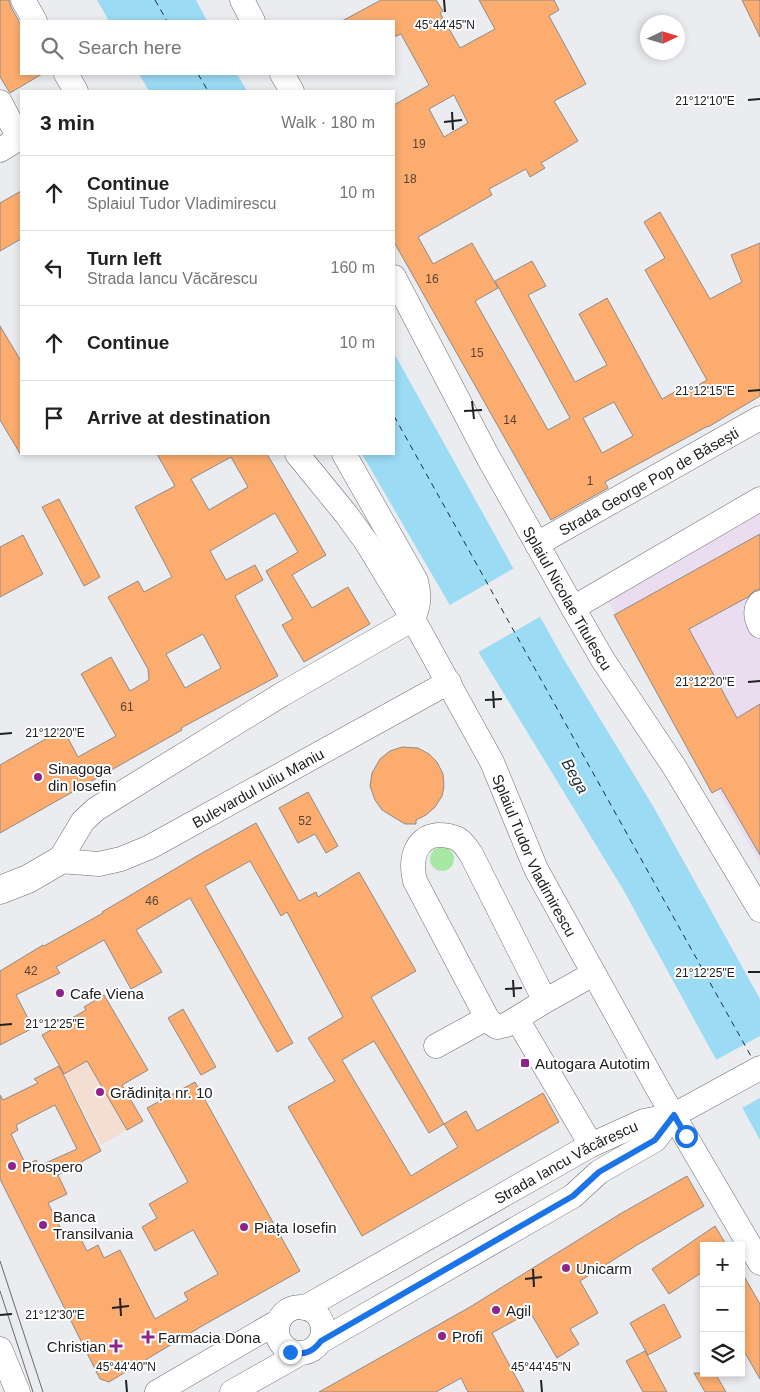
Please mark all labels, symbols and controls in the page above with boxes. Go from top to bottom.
north arrow [640,15,685,60]
text: 45°44'45"N [415,18,475,32]
search box [20,20,395,75]
icon: search [38,34,66,62]
text: Search here [78,37,182,58]
text: 21°12'10"E [675,94,735,108]
text: 3 min [40,111,95,134]
text: Walk · 180 m [281,114,375,131]
house number: 19 [412,137,426,151]
house number: 18 [403,172,417,186]
text: Continue [87,173,169,194]
icon: ahead [40,179,68,207]
text: 10 m [339,184,375,201]
text: Splaiul Tudor Vladimirescu [87,195,276,212]
text: Turn left [87,248,162,269]
icon: left [40,254,68,282]
text: 160 m [331,259,375,276]
text: Strada Iancu Văcărescu [87,270,258,287]
house number: 16 [425,272,439,286]
icon: ahead [40,329,68,357]
text: Continue [87,332,169,353]
text: 10 m [339,334,375,351]
house number: 15 [470,346,484,360]
text: 21°12'15"E [675,384,735,398]
icon: arrive [40,404,68,432]
text: Arrive at destination [87,407,271,428]
house number: 14 [503,413,517,427]
street label: Strada George Pop de Băsești [556,424,741,539]
house number: 1 [587,474,594,488]
street label: Splaiul Nicolae Titulescu [520,523,616,673]
text: 21°12'20"E [675,675,735,689]
house number: 61 [120,700,134,714]
text: 21°12'20"E [25,726,85,740]
street label: Bulevardul Iuliu Maniu [189,744,326,831]
water label: Bega [558,756,592,797]
place label: Sinagoga din Iosefin [48,760,116,794]
marker: Sinagoga din Iosefin [32,771,44,783]
street label: Splaiul Tudor Vladimirescu [489,771,580,939]
house number: 52 [298,814,312,828]
house number: 46 [145,894,159,908]
house number: 42 [24,964,38,978]
text: 21°12'25"E [675,966,735,980]
place label: Cafe Viena [70,985,145,1002]
marker: Cafe Viena [54,987,66,999]
text: 21°12'25"E [25,1017,85,1031]
place label: Autogara Autotim [535,1055,650,1072]
marker: Autogara Autotim [519,1057,531,1069]
place label: Grădinița nr. 10 [110,1084,213,1101]
marker: Grădinița nr. 10 [94,1086,106,1098]
street label: Strada Iancu Văcărescu [491,1117,640,1207]
route start [675,1125,698,1148]
place label: Prospero [22,1158,83,1175]
marker: Prospero [6,1160,18,1172]
place label: Banca Transilvania [53,1208,134,1242]
marker: Banca Transilvania [37,1219,49,1231]
place label: Piața Iosefin [254,1219,337,1236]
marker: Piața Iosefin [238,1221,250,1233]
map controls [700,1242,745,1377]
button: + [700,1242,745,1287]
place label: Unicarm [576,1260,632,1277]
marker: Unicarm [560,1262,572,1274]
button: − [700,1287,745,1332]
place label: Agil [506,1302,531,1319]
marker: Agil [490,1304,502,1316]
text: 21°12'30"E [25,1308,85,1322]
place label: Profi [452,1328,483,1345]
place label: Farmacia Dona [158,1329,261,1346]
marker: Profi [436,1330,448,1342]
marker: Farmacia Dona [142,1331,154,1343]
button: layers [700,1332,745,1377]
place label: Christian [47,1338,106,1355]
marker: Christian [110,1340,122,1352]
route end [279,1341,302,1364]
text: 45°44'40"N [96,1360,156,1374]
text: 45°44'45"N [511,1360,571,1374]

